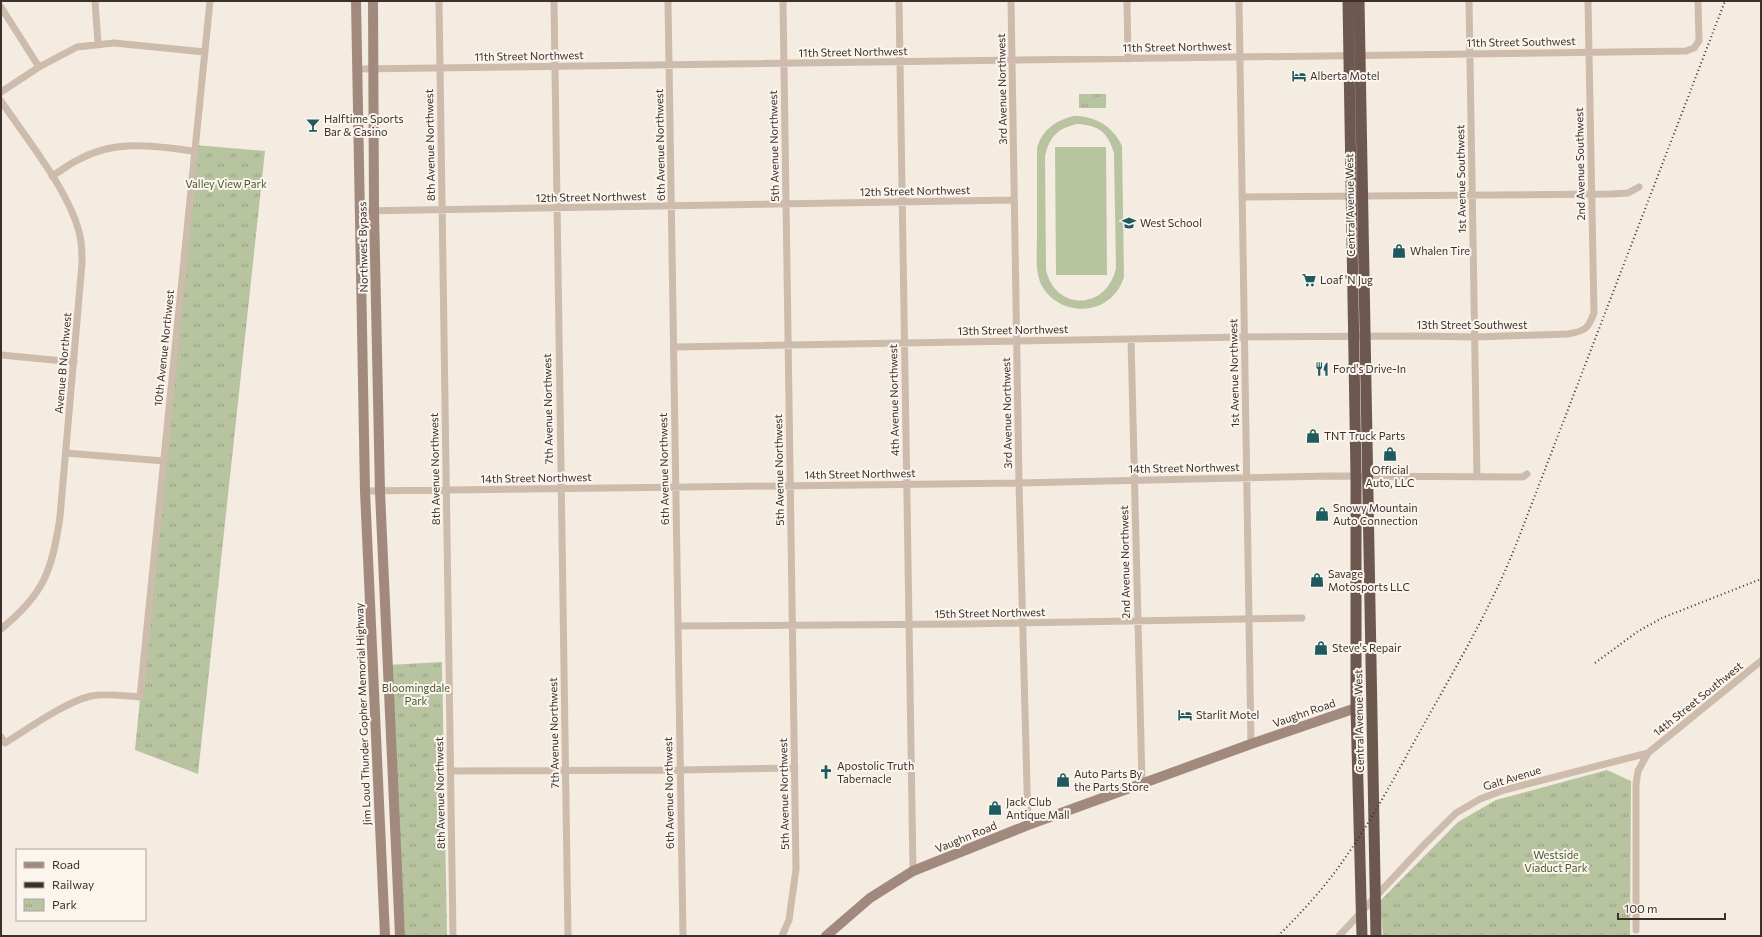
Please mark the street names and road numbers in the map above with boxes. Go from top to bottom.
street label: 3rd Avenue Northwest [994,33,1009,145]
street label: 11th Street Southwest [1466,34,1576,49]
street label: 11th Street Northwest [1122,39,1232,54]
street label: 11th Street Northwest [798,44,908,59]
street label: 11th Street Northwest [474,48,584,63]
street label: 8th Avenue Northwest [422,88,437,201]
street label: 6th Avenue Northwest [652,88,667,201]
street label: 5th Avenue Northwest [766,89,781,202]
street label: 2nd Avenue Southwest [1572,107,1587,221]
street label: 1st Avenue Southwest [1453,124,1468,234]
street label: Central Avenue West [1342,153,1357,257]
street label: 12th Street Northwest [859,183,971,198]
street label: 12th Street Northwest [535,189,647,204]
street label: Northwest Bypass [355,201,370,293]
street label: 10th Avenue Northwest [151,288,176,407]
street label: Avenue B Northwest [52,311,73,414]
street label: 1st Avenue Northwest [1226,318,1241,428]
street label: 13th Street Southwest [1417,318,1528,331]
street label: 13th Street Northwest [957,322,1069,337]
street label: 4th Avenue Northwest [886,343,901,456]
street label: 7th Avenue Northwest [540,353,555,465]
street label: 3rd Avenue Northwest [999,357,1014,469]
street label: 8th Avenue Northwest [427,412,442,525]
street label: 6th Avenue Northwest [656,412,671,525]
street label: 5th Avenue Northwest [771,413,786,526]
street label: 14th Street Northwest [1128,460,1240,475]
street label: 14th Street Northwest [804,466,916,481]
street label: 14th Street Northwest [480,470,592,485]
street label: 2nd Avenue Northwest [1117,505,1132,619]
street label: Jim Loud Thunder Gopher Memorial Highway [352,602,374,826]
street label: 15th Street Northwest [934,605,1046,620]
street label: 14th Street Southwest [1650,658,1745,739]
street label: Central Avenue West [1351,669,1366,773]
street label: 7th Avenue Northwest [546,677,561,789]
street label: Vaughn Road [1271,696,1337,729]
street label: 8th Avenue Northwest [432,736,447,849]
street label: 6th Avenue Northwest [661,736,676,849]
street label: 5th Avenue Northwest [776,737,791,850]
street label: Galt Avenue [1481,762,1543,792]
street label: Vaughn Road [933,818,998,855]

